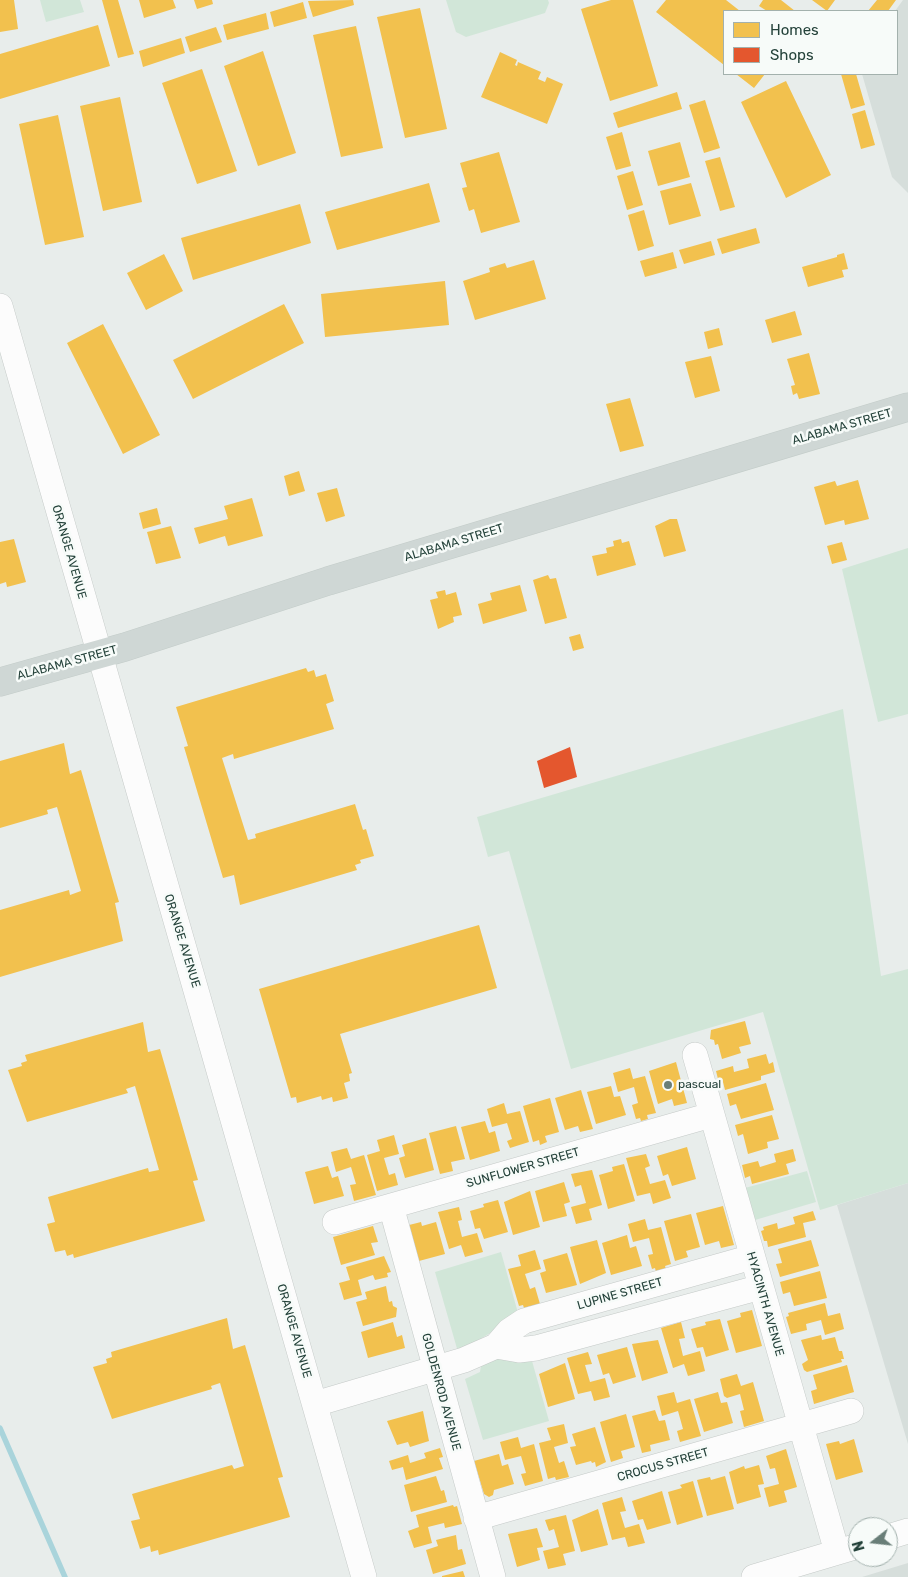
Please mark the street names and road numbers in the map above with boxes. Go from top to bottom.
street label: ALABAMA STREET [791,406,893,448]
street label: ORANGE AVENUE [49,503,89,601]
street label: ALABAMA STREET [403,521,505,565]
street label: ALABAMA STREET [15,643,119,683]
street label: ORANGE AVENUE [161,892,203,990]
street label: SUNFLOWER STREET [465,1145,581,1191]
street label: HYACINTH AVENUE [743,1250,787,1358]
street label: LUPINE STREET [576,1275,664,1313]
street label: ORANGE AVENUE [274,1282,314,1380]
street label: GOLDENROD AVENUE [418,1332,464,1452]
street label: CROCUS STREET [616,1445,710,1485]

